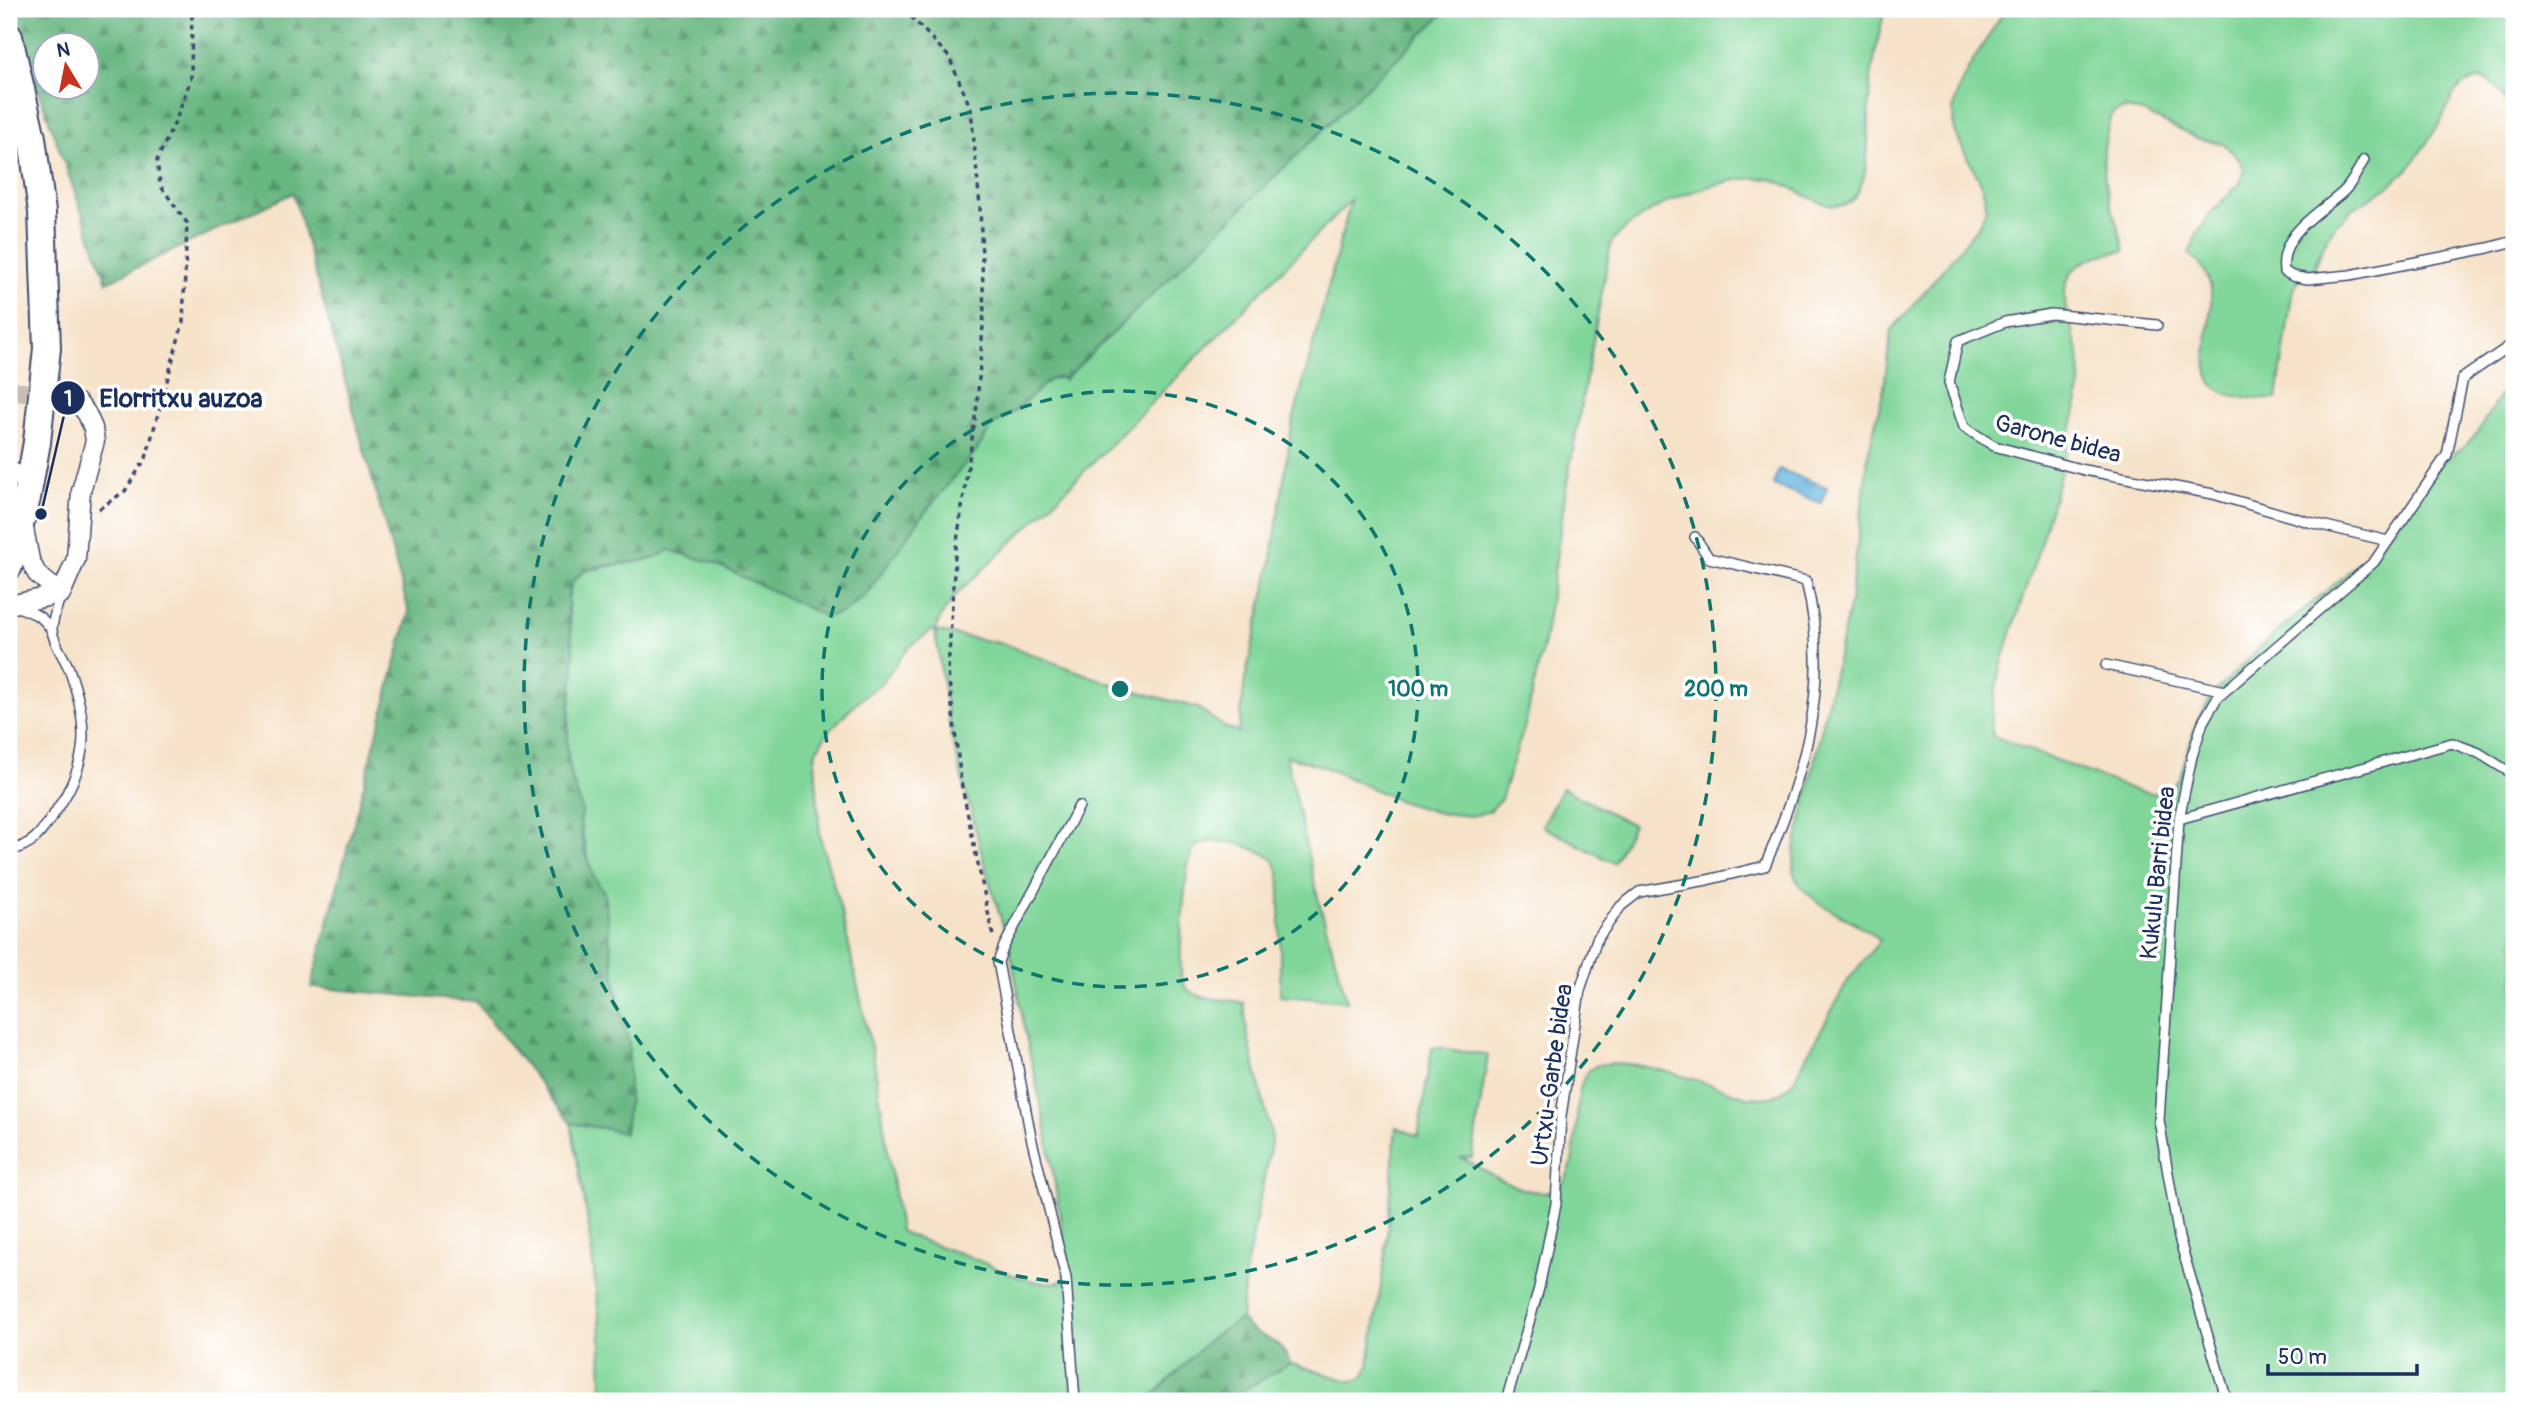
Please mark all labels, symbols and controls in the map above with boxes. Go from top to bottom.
north arrow [32,32,102,102]
text: N [55,37,72,63]
callout: Elorritxu auzoa [51,375,277,422]
text: Elorritxu auzoa [99,383,263,415]
text: 1 [64,386,72,413]
street label: Garone bidea [1992,408,2124,470]
text: 100 m [1388,676,1448,703]
text: 200 m [1684,676,1748,703]
centre of rings [1108,677,1132,701]
street label: Kukulu Barri bidea [2134,785,2182,961]
street label: Urtxu-Garbe bidea [1525,982,1579,1168]
scale bar [2268,1333,2416,1377]
text: 50 m [2278,1344,2327,1371]

